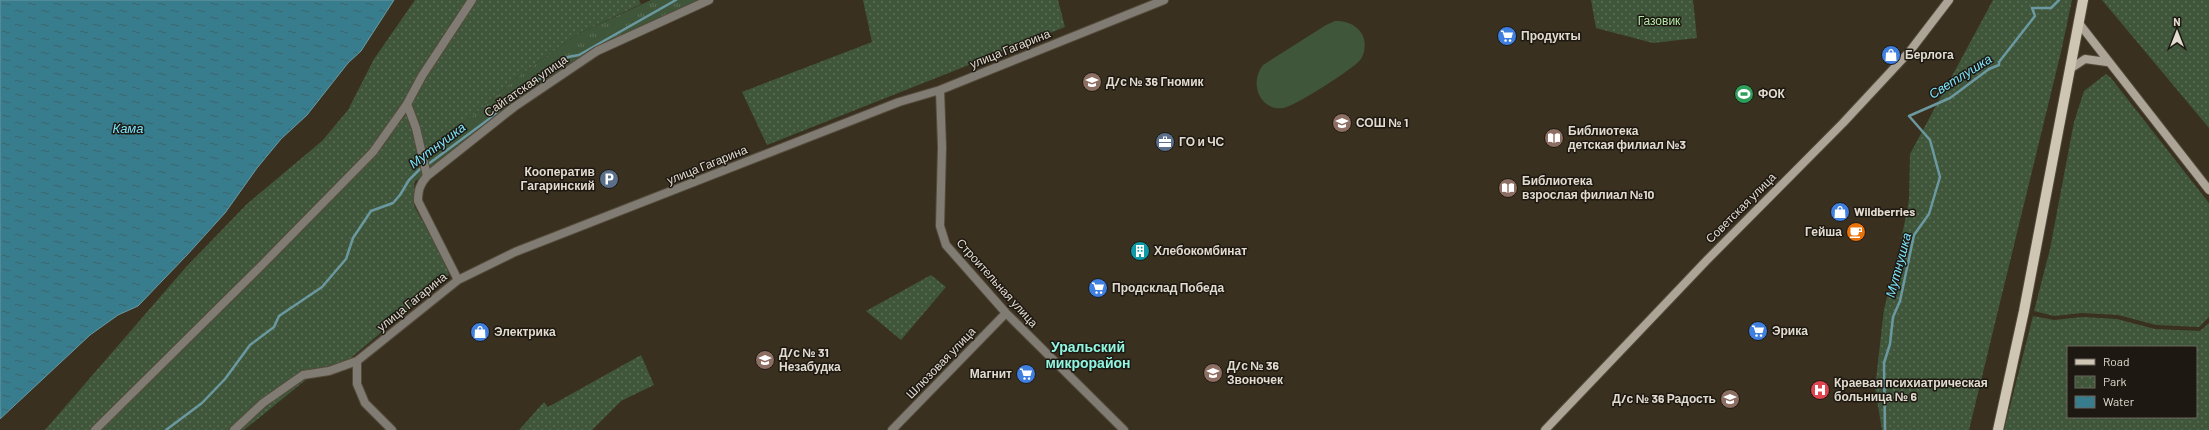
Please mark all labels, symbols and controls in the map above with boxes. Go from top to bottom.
north arrow [2157,12,2197,52]
park label: Газовик [1638,13,1681,27]
text: N [2173,15,2181,28]
street label: улица Гагарина [967,25,1052,71]
supermarket icon: Продукты [1496,25,1518,47]
place label: Продукты [1521,28,1581,43]
shop icon: Берлога [1880,44,1902,66]
place label: Берлога [1905,47,1954,62]
water label: Светлушка [1925,50,1995,102]
street label: Сайгатская улица [481,51,570,120]
school or university icon: Д/с № 36 Гномик [1081,71,1103,93]
place label: Д/с № 36 Гномик [1106,74,1205,89]
sports icon: ФОК [1733,83,1755,105]
place label: ФОК [1758,86,1786,100]
school or university icon: СОШ № 1 [1331,112,1353,134]
place label: СОШ № 1 [1356,115,1408,129]
water label: Мутнушка [406,119,468,171]
water label: Кама [112,120,144,136]
place label: Библиотека детская филиал №3 [1568,123,1686,152]
library icon: Библиотека детская филиал №3 [1543,127,1565,149]
office icon: ГО и ЧС [1154,131,1176,153]
place label: ГО и ЧС [1179,134,1225,148]
street label: улица Гагарина [664,141,749,187]
place label: Кооператив Гагаринский [521,164,595,193]
parking icon: Кооператив Гагаринский [598,168,620,190]
street label: Советская улица [1702,169,1779,246]
place label: Библиотека взрослая филиал №10 [1522,173,1654,202]
library icon: Библиотека взрослая филиал №10 [1497,177,1519,199]
shop icon: Wildberries [1829,201,1851,223]
place label: Wildberries [1854,204,1915,218]
cafe icon: Гейша [1845,221,1867,243]
place label: Гейша [1805,224,1842,238]
water label: Мутнушка [1882,231,1914,299]
street label: Строительная улица [954,235,1041,330]
building icon: Хлебокомбинат [1129,240,1151,262]
place label: Хлебокомбинат [1154,243,1247,257]
street label: улица Гагарина [374,269,450,334]
supermarket icon: Продсклад Победа [1087,277,1109,299]
place label: Продсклад Победа [1112,280,1224,295]
supermarket icon: Эрика [1747,320,1769,342]
shop icon: Электрика [469,321,491,343]
street label: Шлюзовая улица [903,323,979,402]
place label: Эрика [1772,323,1808,338]
place label: Электрика [494,324,556,339]
district label: Уральский микрорайон [1045,338,1131,371]
place label: Д/с № 31 Незабудка [779,345,841,374]
legend [2067,346,2197,418]
school or university icon: Д/с № 31 Незабудка [754,349,776,371]
text: Road [2103,354,2130,368]
place label: Д/с № 36 Звоночек [1227,358,1284,386]
school or university icon: Д/с № 36 Звоночек [1202,362,1224,384]
supermarket icon: Магнит [1015,363,1037,385]
place label: Магнит [970,366,1012,380]
text: Park [2103,374,2127,388]
place label: Краевая психиатрическая больница № 6 [1834,375,1988,404]
hospital icon: Краевая психиатрическая больница № 6 [1809,379,1831,401]
school or university icon: Д/с № 36 Радость [1719,388,1741,410]
place label: Д/с № 36 Радость [1612,391,1716,406]
text: Water [2103,394,2135,408]

